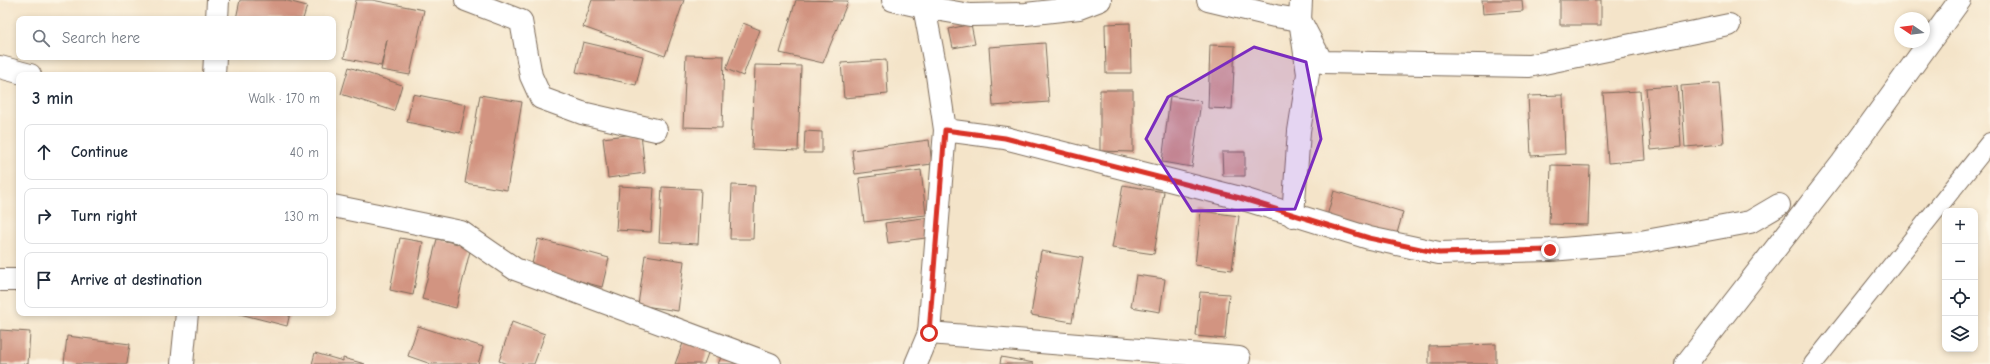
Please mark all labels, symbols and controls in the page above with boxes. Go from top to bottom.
north arrow [1894,12,1930,48]
search box [16,16,336,60]
icon: search [30,27,52,49]
text: Search here [62,29,140,47]
text: 3 min [32,89,73,108]
text: Walk · 170 m [248,91,320,106]
icon: ahead [33,141,55,163]
text: Continue [71,143,128,161]
text: 40 m [290,145,319,160]
icon: right [33,205,55,227]
text: Turn right [71,207,137,225]
map controls [1942,208,1978,352]
button: + [1942,208,1978,244]
text: 130 m [284,209,319,224]
route end [1541,241,1559,259]
button: − [1942,244,1978,280]
icon: arrive [33,269,55,291]
text: Arrive at destination [71,271,202,289]
button: locate [1942,280,1978,316]
button: layers [1942,316,1978,352]
route start [920,324,938,342]

